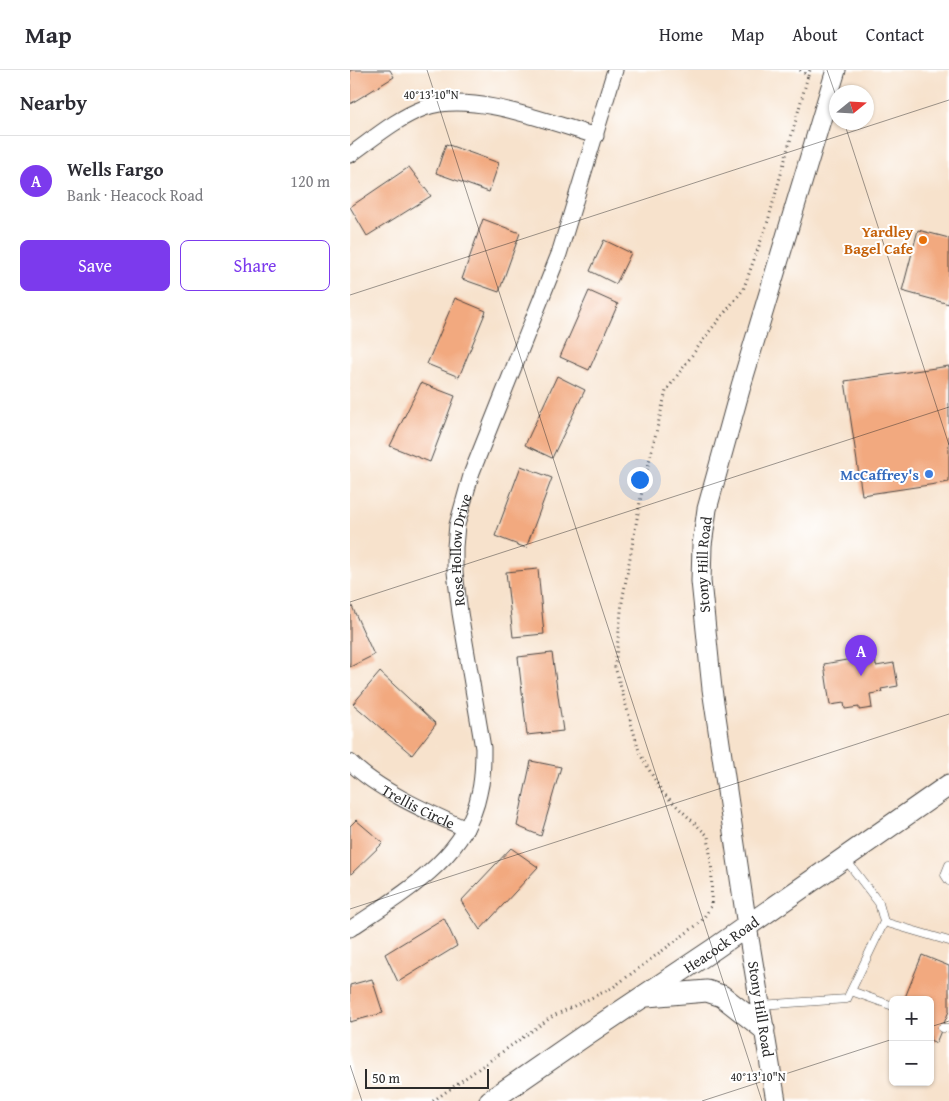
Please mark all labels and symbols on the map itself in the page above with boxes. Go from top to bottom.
north arrow [829,85,874,130]
text: 40°13'10"N [403,86,459,103]
place label: Yardley Bagel Cafe [844,221,913,259]
marker: Yardley Bagel Cafe [917,234,929,246]
place label: McCaffrey's [840,464,919,485]
your location [627,467,653,493]
marker: McCaffrey's [923,468,935,480]
street label: Rose Hollow Drive [444,491,476,607]
street label: Stony Hill Road [690,515,716,614]
pin: A [845,635,877,676]
street label: Trellis Circle [378,779,458,833]
street label: Heacock Road [679,911,763,977]
street label: Stony Hill Road [743,960,779,1058]
scale bar [365,1066,489,1089]
text: 40°13'10"N [730,1068,786,1085]

